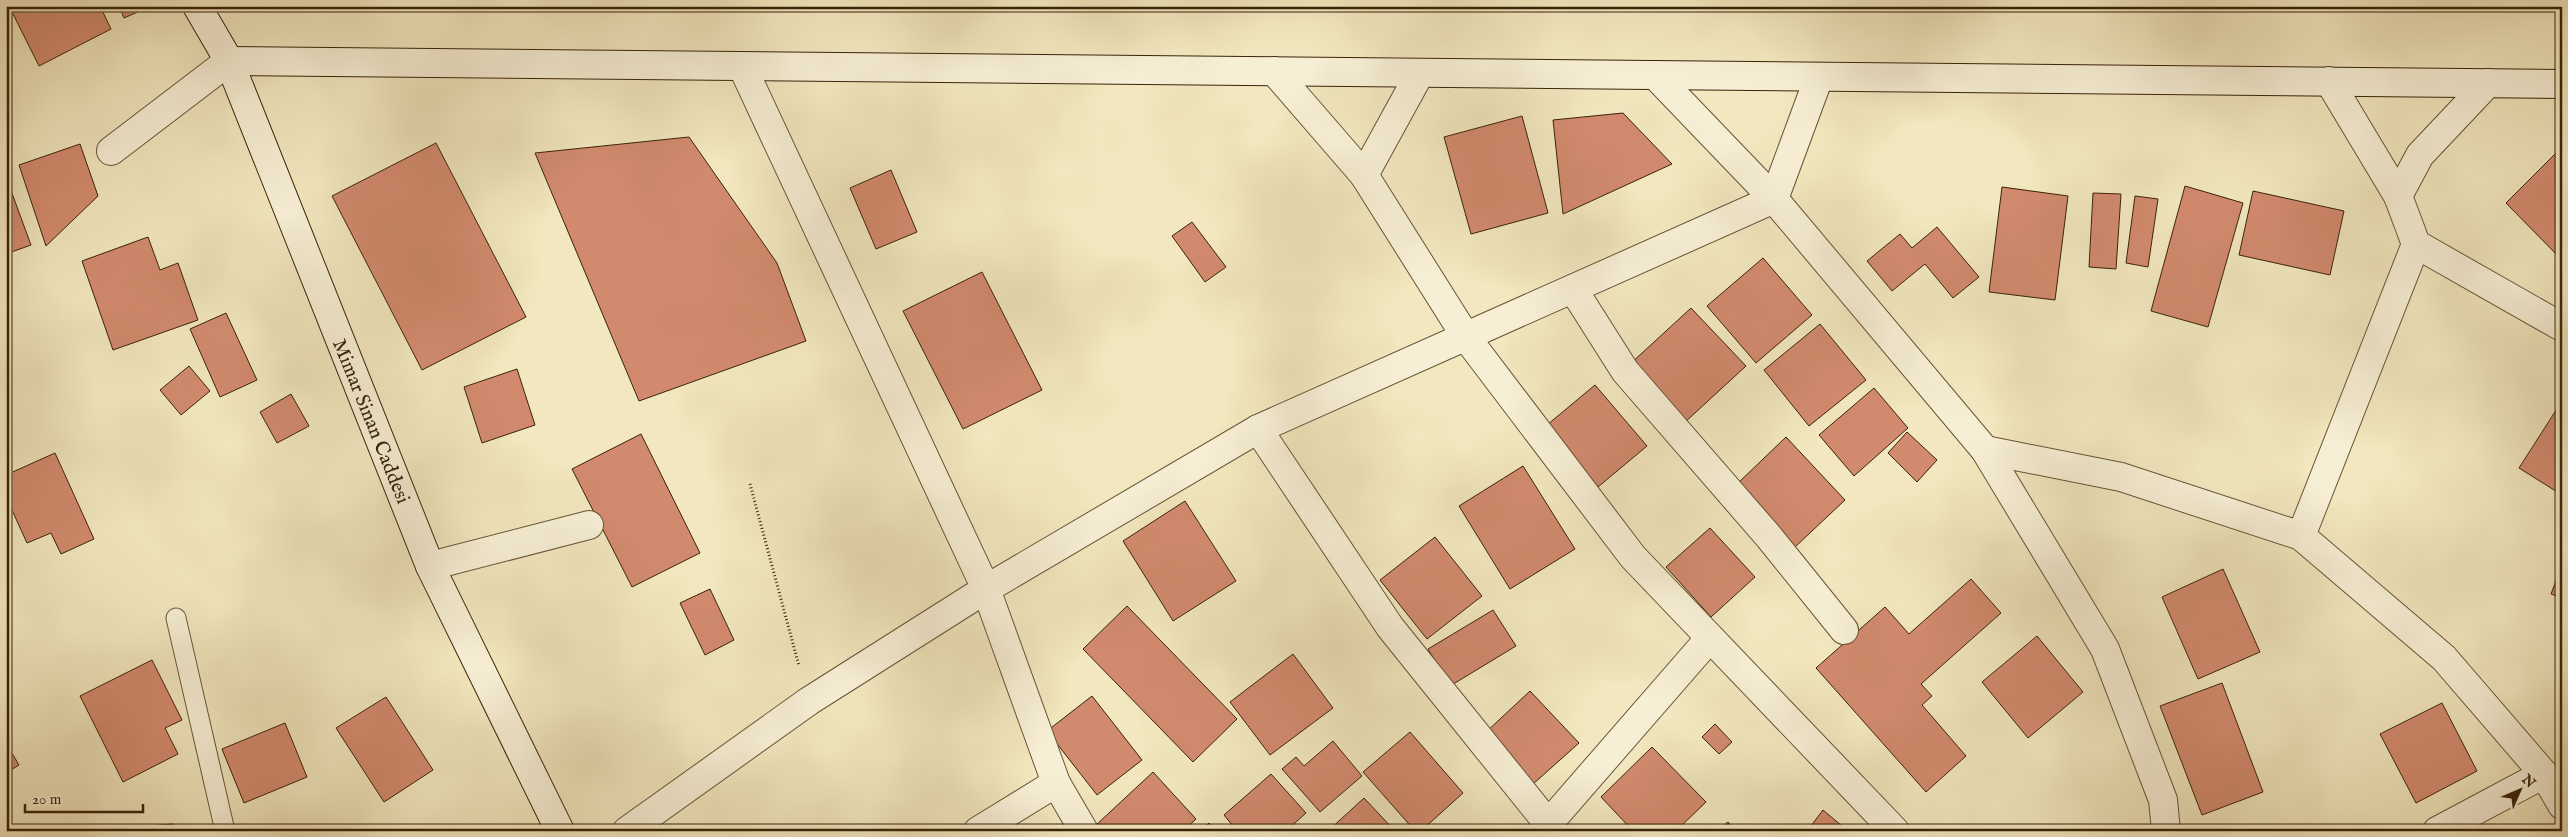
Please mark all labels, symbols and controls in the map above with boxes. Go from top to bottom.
street label: Mimar Sinan Caddesi [326,335,415,508]
north arrow [2496,764,2546,814]
text: N [2517,770,2539,792]
scale bar [25,782,142,814]
text: 20 m [32,790,62,809]

